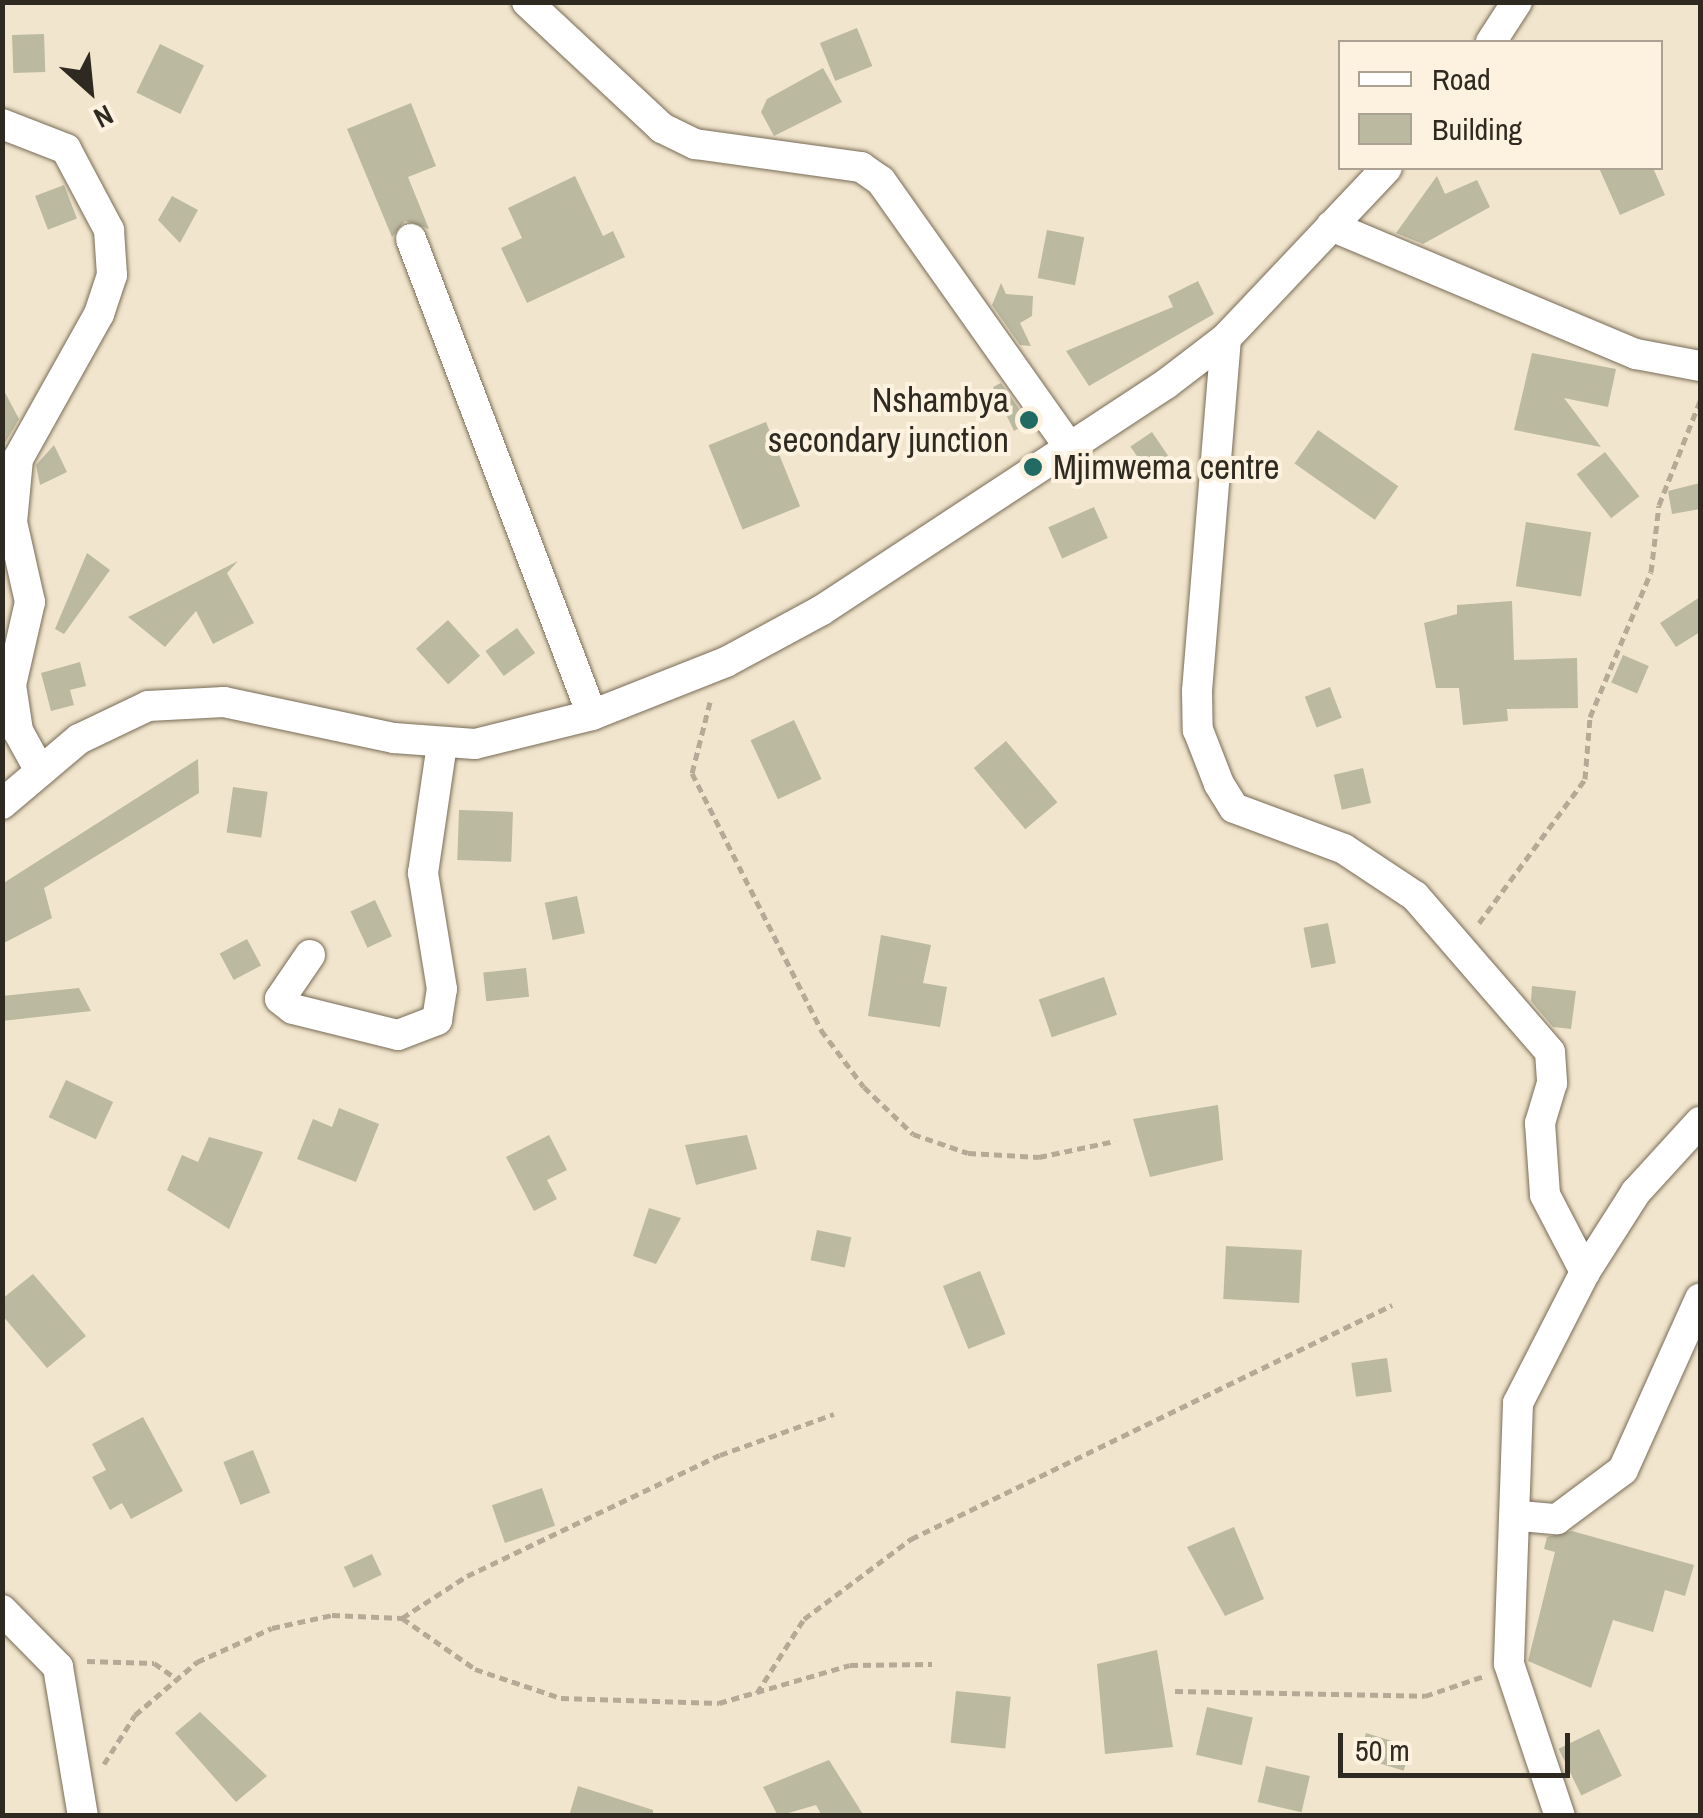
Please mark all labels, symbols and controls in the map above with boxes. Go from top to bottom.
north arrow [40,40,140,140]
legend [1338,40,1663,170]
text: Road [1432,59,1491,99]
text: N [88,96,120,137]
text: Building [1432,109,1522,149]
place label: Nshambya secondary junction [768,379,1009,461]
marker: Nshambya secondary junction [1018,409,1040,431]
place label: Mjimwema centre [1053,446,1279,488]
marker: Mjimwema centre [1022,456,1044,478]
scale bar [1343,1713,1576,1775]
text: 50 m [1355,1730,1410,1770]

